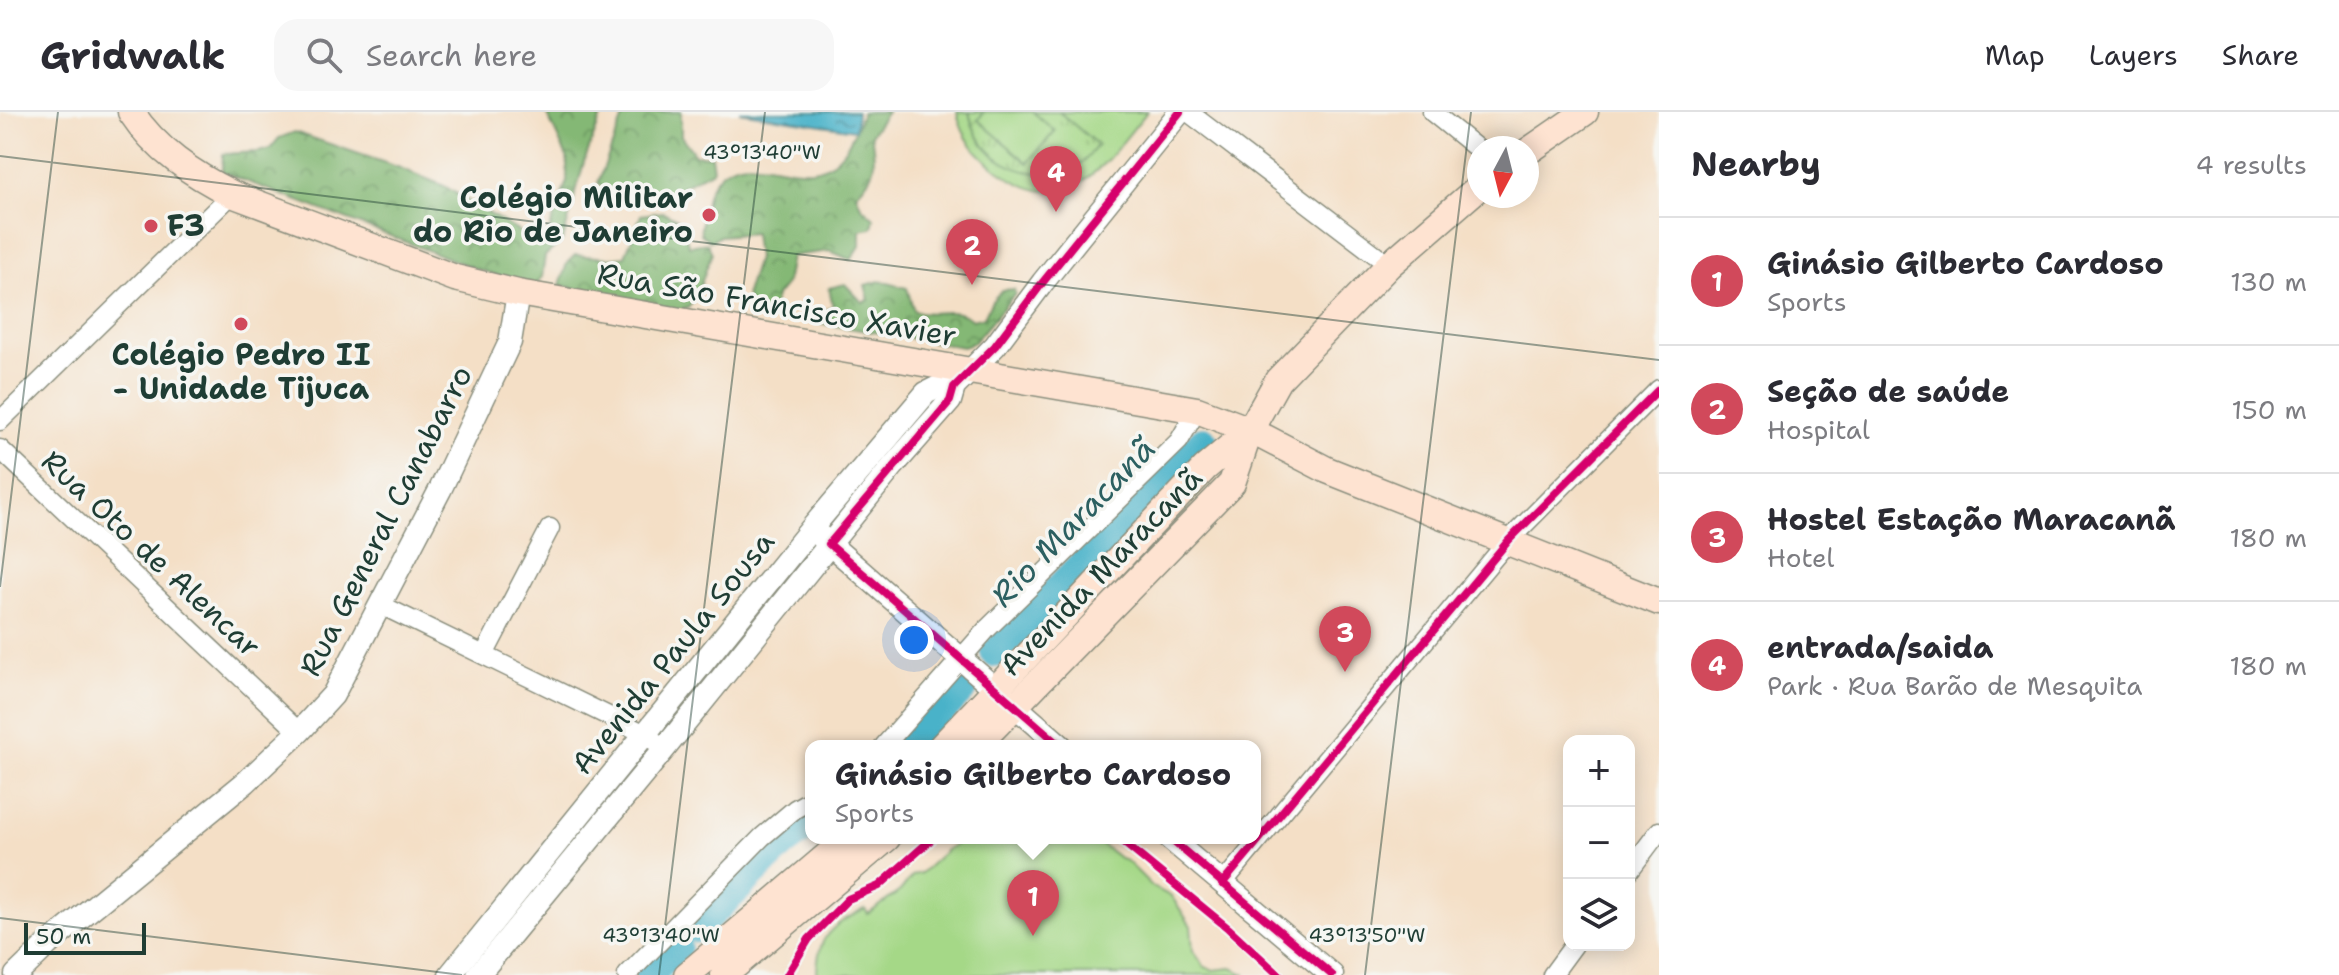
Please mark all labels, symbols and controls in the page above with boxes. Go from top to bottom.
search box [274,19,834,91]
text: Gridwalk [40,30,226,81]
icon: search [302,33,346,77]
text: Search here [366,35,537,76]
text: Map [1985,36,2045,74]
text: Layers [2089,36,2178,74]
text: Share [2222,36,2299,74]
north arrow [1467,136,1539,208]
text: 43°13'40"W [703,139,821,165]
text: Nearby [1691,141,1821,187]
pin: 4 [1030,146,1082,212]
text: 4 results [2195,147,2307,182]
place label: Colégio Militar do Rio de Janeiro [413,177,693,252]
place label: F3 [167,205,205,246]
marker: Colégio Militar do Rio de Janeiro [700,206,718,224]
marker: F3 [142,217,160,235]
pin: 2 [946,219,998,285]
text: Ginásio Gilberto Cardoso [1767,243,2164,284]
street label: Rua São Francisco Xavier [594,253,960,356]
text: 1 [1711,264,1723,299]
text: 130 m [2230,264,2307,299]
text: Sports [1767,284,1847,319]
marker: Colégio Pedro II - Unidade Tijuca [232,315,250,333]
place label: Colégio Pedro II - Unidade Tijuca [112,334,370,409]
street label: Rua General Canabarro [289,359,482,683]
text: Seção de saúde [1767,371,2009,412]
text: 2 [1708,392,1726,427]
text: 150 m [2231,392,2307,427]
text: Hospital [1767,412,1870,447]
water label: Rio Maracanã [981,428,1165,616]
street label: Rua Oto de Alencar [33,441,270,666]
street label: Avenida Maracanã [990,458,1211,685]
text: Hostel Estação Maracanã [1767,499,2176,540]
text: 3 [1708,520,1726,555]
text: 180 m [2229,520,2307,555]
street label: Avenida Paula Sousa [562,522,784,783]
text: Hotel [1767,540,1834,575]
pin: 3 [1319,606,1371,672]
your location [894,620,934,660]
text: entrada/saida [1767,627,1993,668]
text: 4 [1708,648,1726,683]
text: 180 m [2229,648,2307,683]
text: Park · Rua Barão de Mesquita [1767,668,2142,703]
map controls [1563,735,1635,951]
button: + [1563,735,1635,807]
popup [805,740,1261,844]
text: Ginásio Gilberto Cardoso [835,754,1231,795]
text: Sports [835,795,914,830]
button: − [1563,807,1635,879]
pin: 1 [1007,870,1059,936]
button: layers [1563,879,1635,951]
scale bar [24,919,146,955]
text: 50 m [36,922,91,951]
text: 43°13'40"W [602,922,720,948]
text: 43°13'50"W [1309,922,1425,948]

